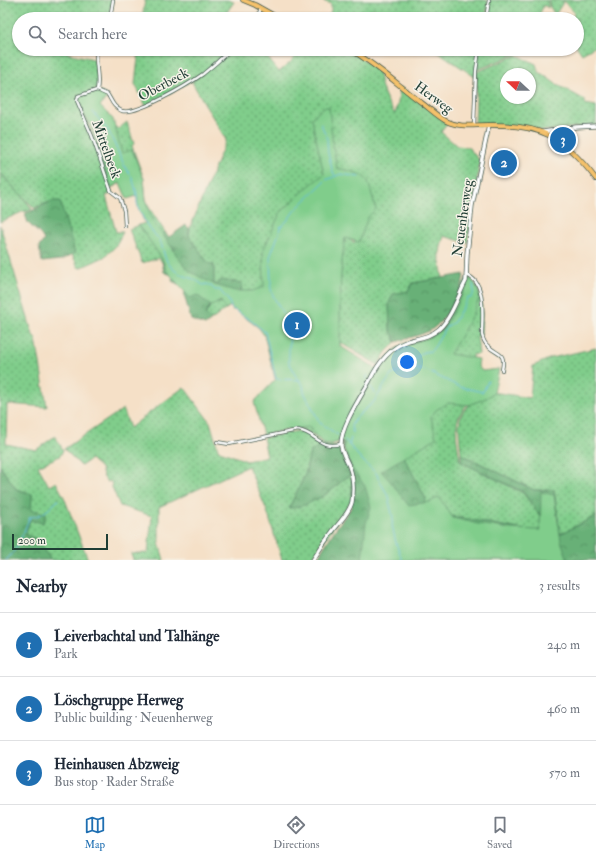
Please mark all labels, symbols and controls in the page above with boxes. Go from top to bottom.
search box [12,12,584,56]
icon: search [26,23,48,45]
text: Search here [58,25,127,44]
street label: Oberbeck [135,64,191,105]
north arrow [500,68,536,104]
street label: Herweg [411,78,457,118]
street label: Mittelbeck [88,118,125,181]
pin: 3 [550,125,576,155]
pin: 2 [491,148,517,178]
street label: Neuenherweg [449,177,477,258]
pin: 1 [284,310,310,340]
your location [397,352,417,372]
scale bar [12,532,108,551]
text: 200 m [18,534,46,547]
text: Nearby [16,576,67,597]
text: 3 results [539,578,580,594]
text: Leiverbachtal und Talhänge [54,627,220,646]
text: 1 [27,637,31,653]
text: 240 m [547,637,580,653]
text: Park [54,646,78,662]
text: Löschgruppe Herweg [54,691,183,710]
text: 2 [26,701,32,717]
text: 460 m [547,701,580,717]
text: Public building · Neuenherweg [54,710,213,726]
text: Heinhausen Abzweig [54,755,179,774]
text: 3 [27,765,32,781]
text: 570 m [549,765,580,781]
text: Bus stop · Rader Straße [54,774,174,790]
tab: Map [84,814,106,851]
tab: Directions [273,814,320,851]
tab: Saved [487,814,512,851]

